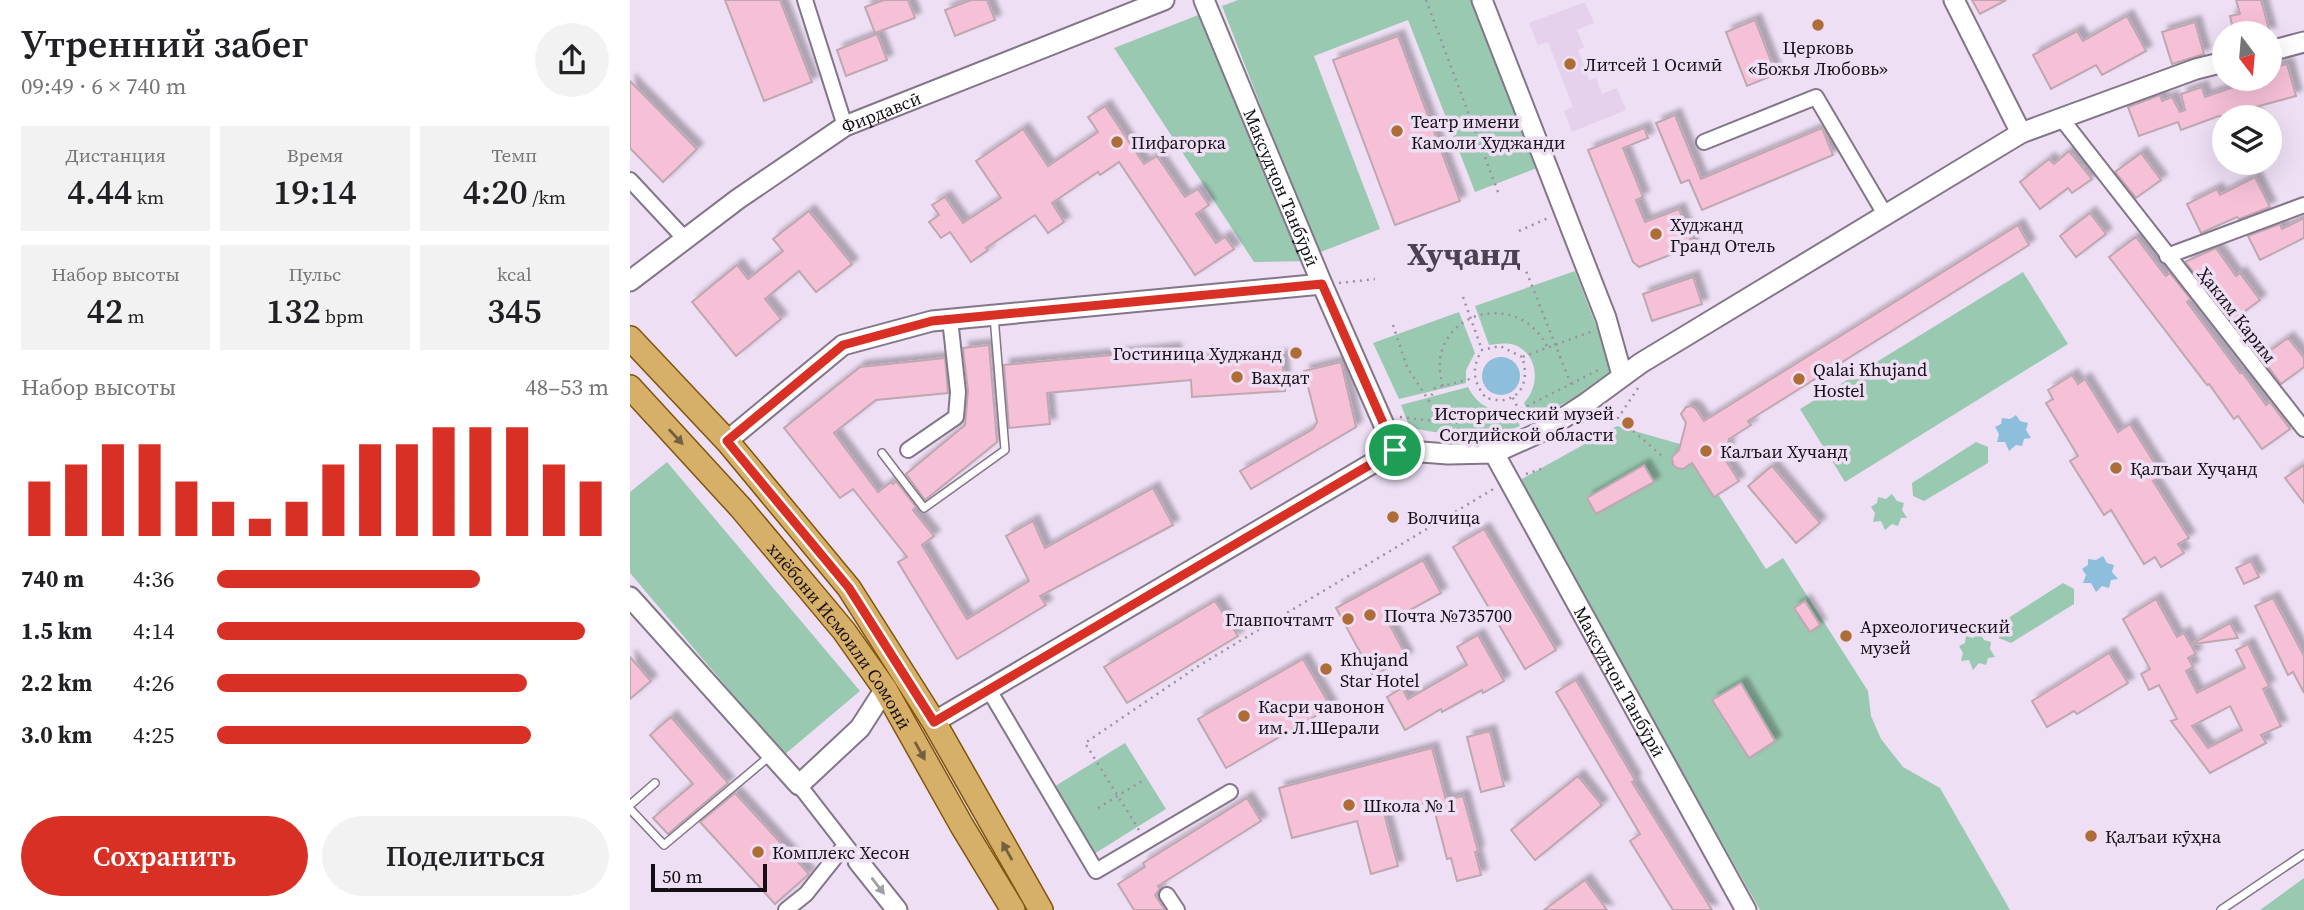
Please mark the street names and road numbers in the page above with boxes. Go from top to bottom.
street label: Фирдавсӣ [838,85,925,139]
street label: Мақсудҷон Танбӯрӣ [1238,105,1326,270]
street label: Ҳаким Карим [2192,262,2282,368]
street label: хиёбони Исмоили Сомонӣ [762,537,918,734]
street label: Мақсудҷон Танбӯрӣ [1568,602,1672,761]

